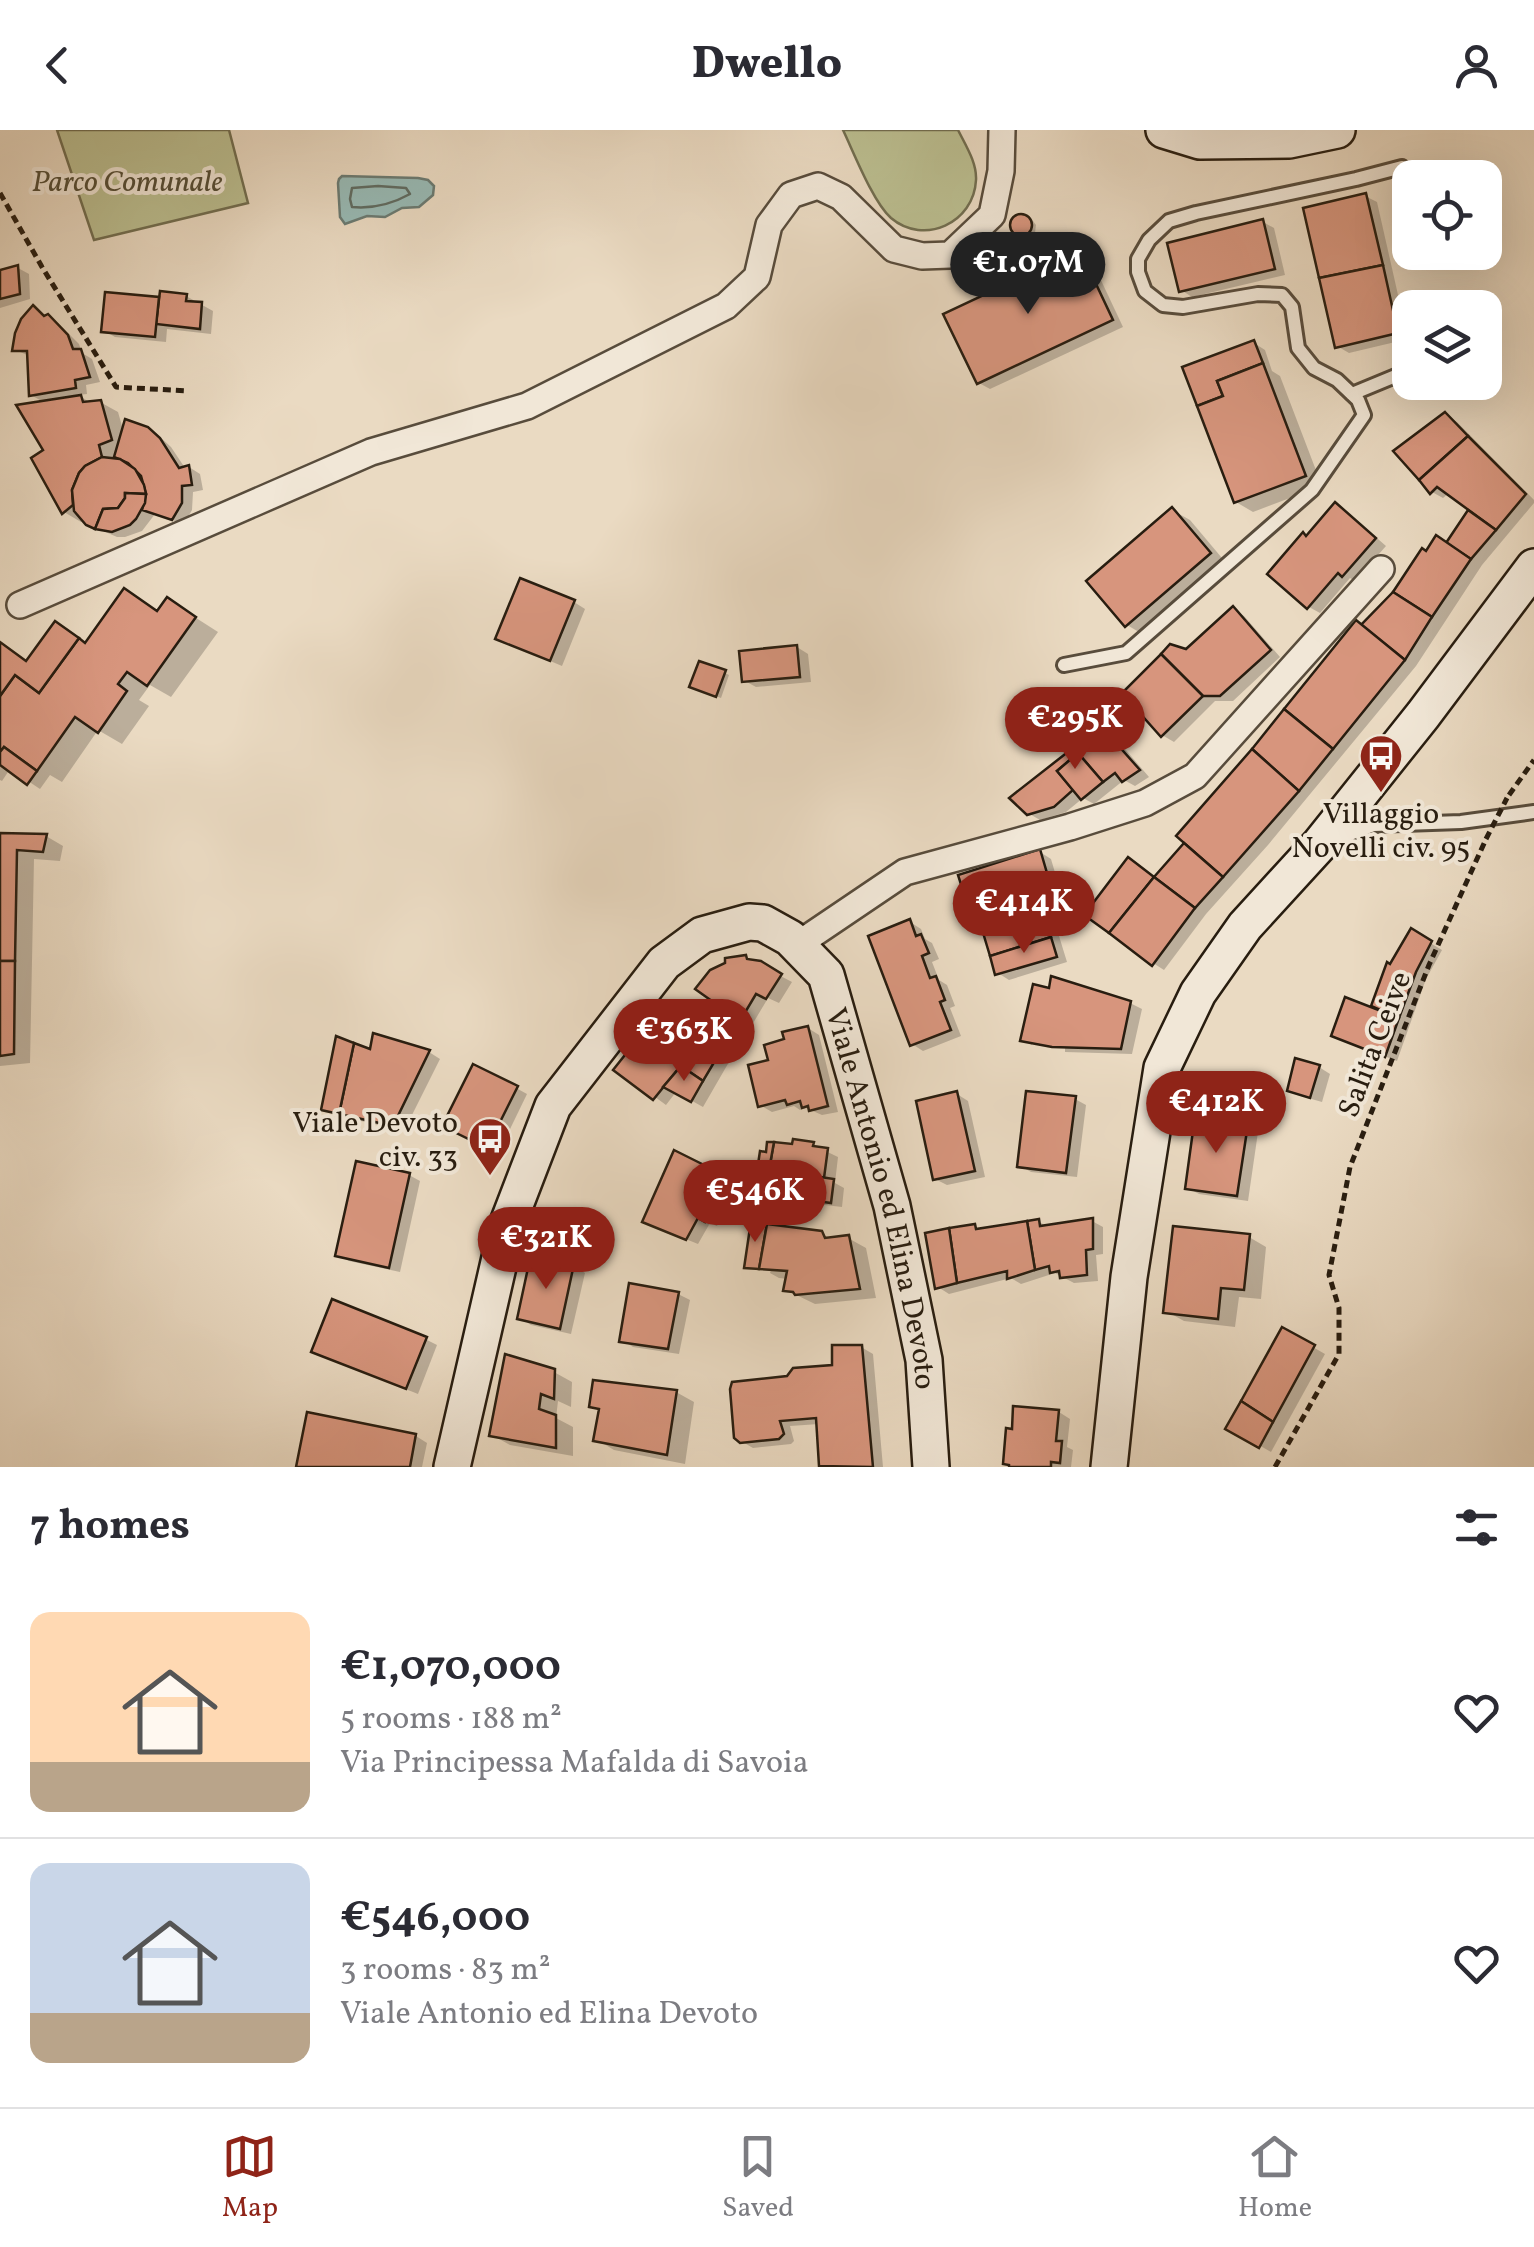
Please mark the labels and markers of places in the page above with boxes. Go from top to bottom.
pin: €1.07M [947,232,1109,317]
pin: €295K [1005,687,1145,772]
bus stop icon: Villaggio Novelli civ. 95 [1358,733,1404,794]
place label: Villaggio Novelli civ. 95 [1291,794,1471,870]
pin: €414K [954,871,1094,956]
pin: €363K [614,999,754,1084]
pin: €412K [1146,1071,1286,1156]
place label: Viale Devoto civ. 33 [292,1103,458,1179]
bus stop icon: Viale Devoto civ. 33 [467,1116,513,1177]
pin: €546K [685,1160,825,1245]
pin: €321K [476,1207,616,1292]

